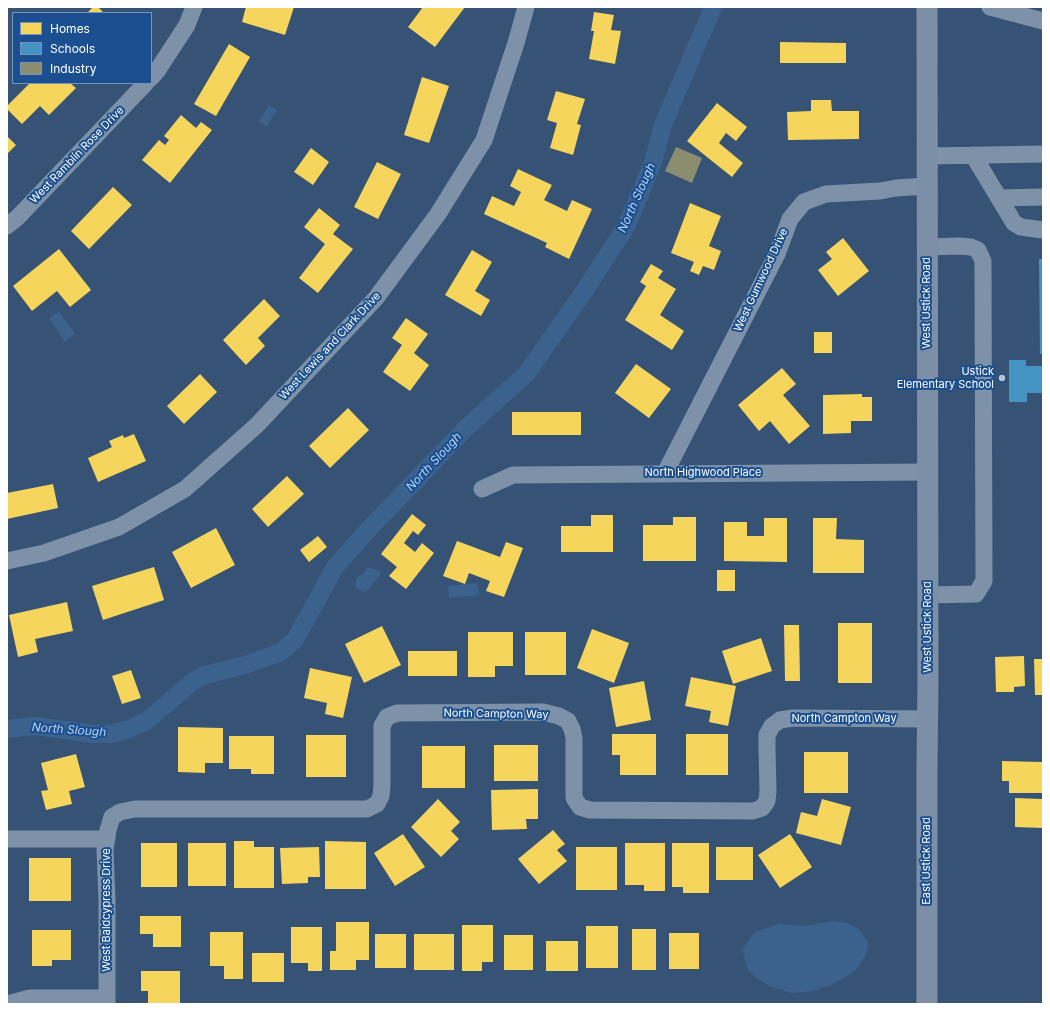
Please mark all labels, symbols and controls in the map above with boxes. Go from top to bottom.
legend [12,12,152,84]
text: Homes [50,21,90,36]
text: Schools [50,41,95,56]
text: Industry [50,61,96,76]
street label: West Ramblin Rose Drive [27,104,127,206]
water label: North Slough [615,161,659,235]
street label: West Gumwood Drive [731,226,791,334]
street label: West Ustick Road [920,257,934,349]
street label: West Lewis and Clark Drive [277,289,383,403]
place label: Ustick Elementary School [897,365,994,391]
marker: Ustick Elementary School [997,373,1007,383]
water label: North Slough [403,430,465,494]
street label: North Highwood Place [645,466,761,480]
street label: West Ustick Road [921,581,935,673]
street label: North Campton Way [443,706,549,722]
street label: North Campton Way [791,712,897,726]
water label: North Slough [31,720,107,740]
street label: East Ustick Road [920,817,934,905]
street label: West Baldcypress Drive [100,848,114,972]

